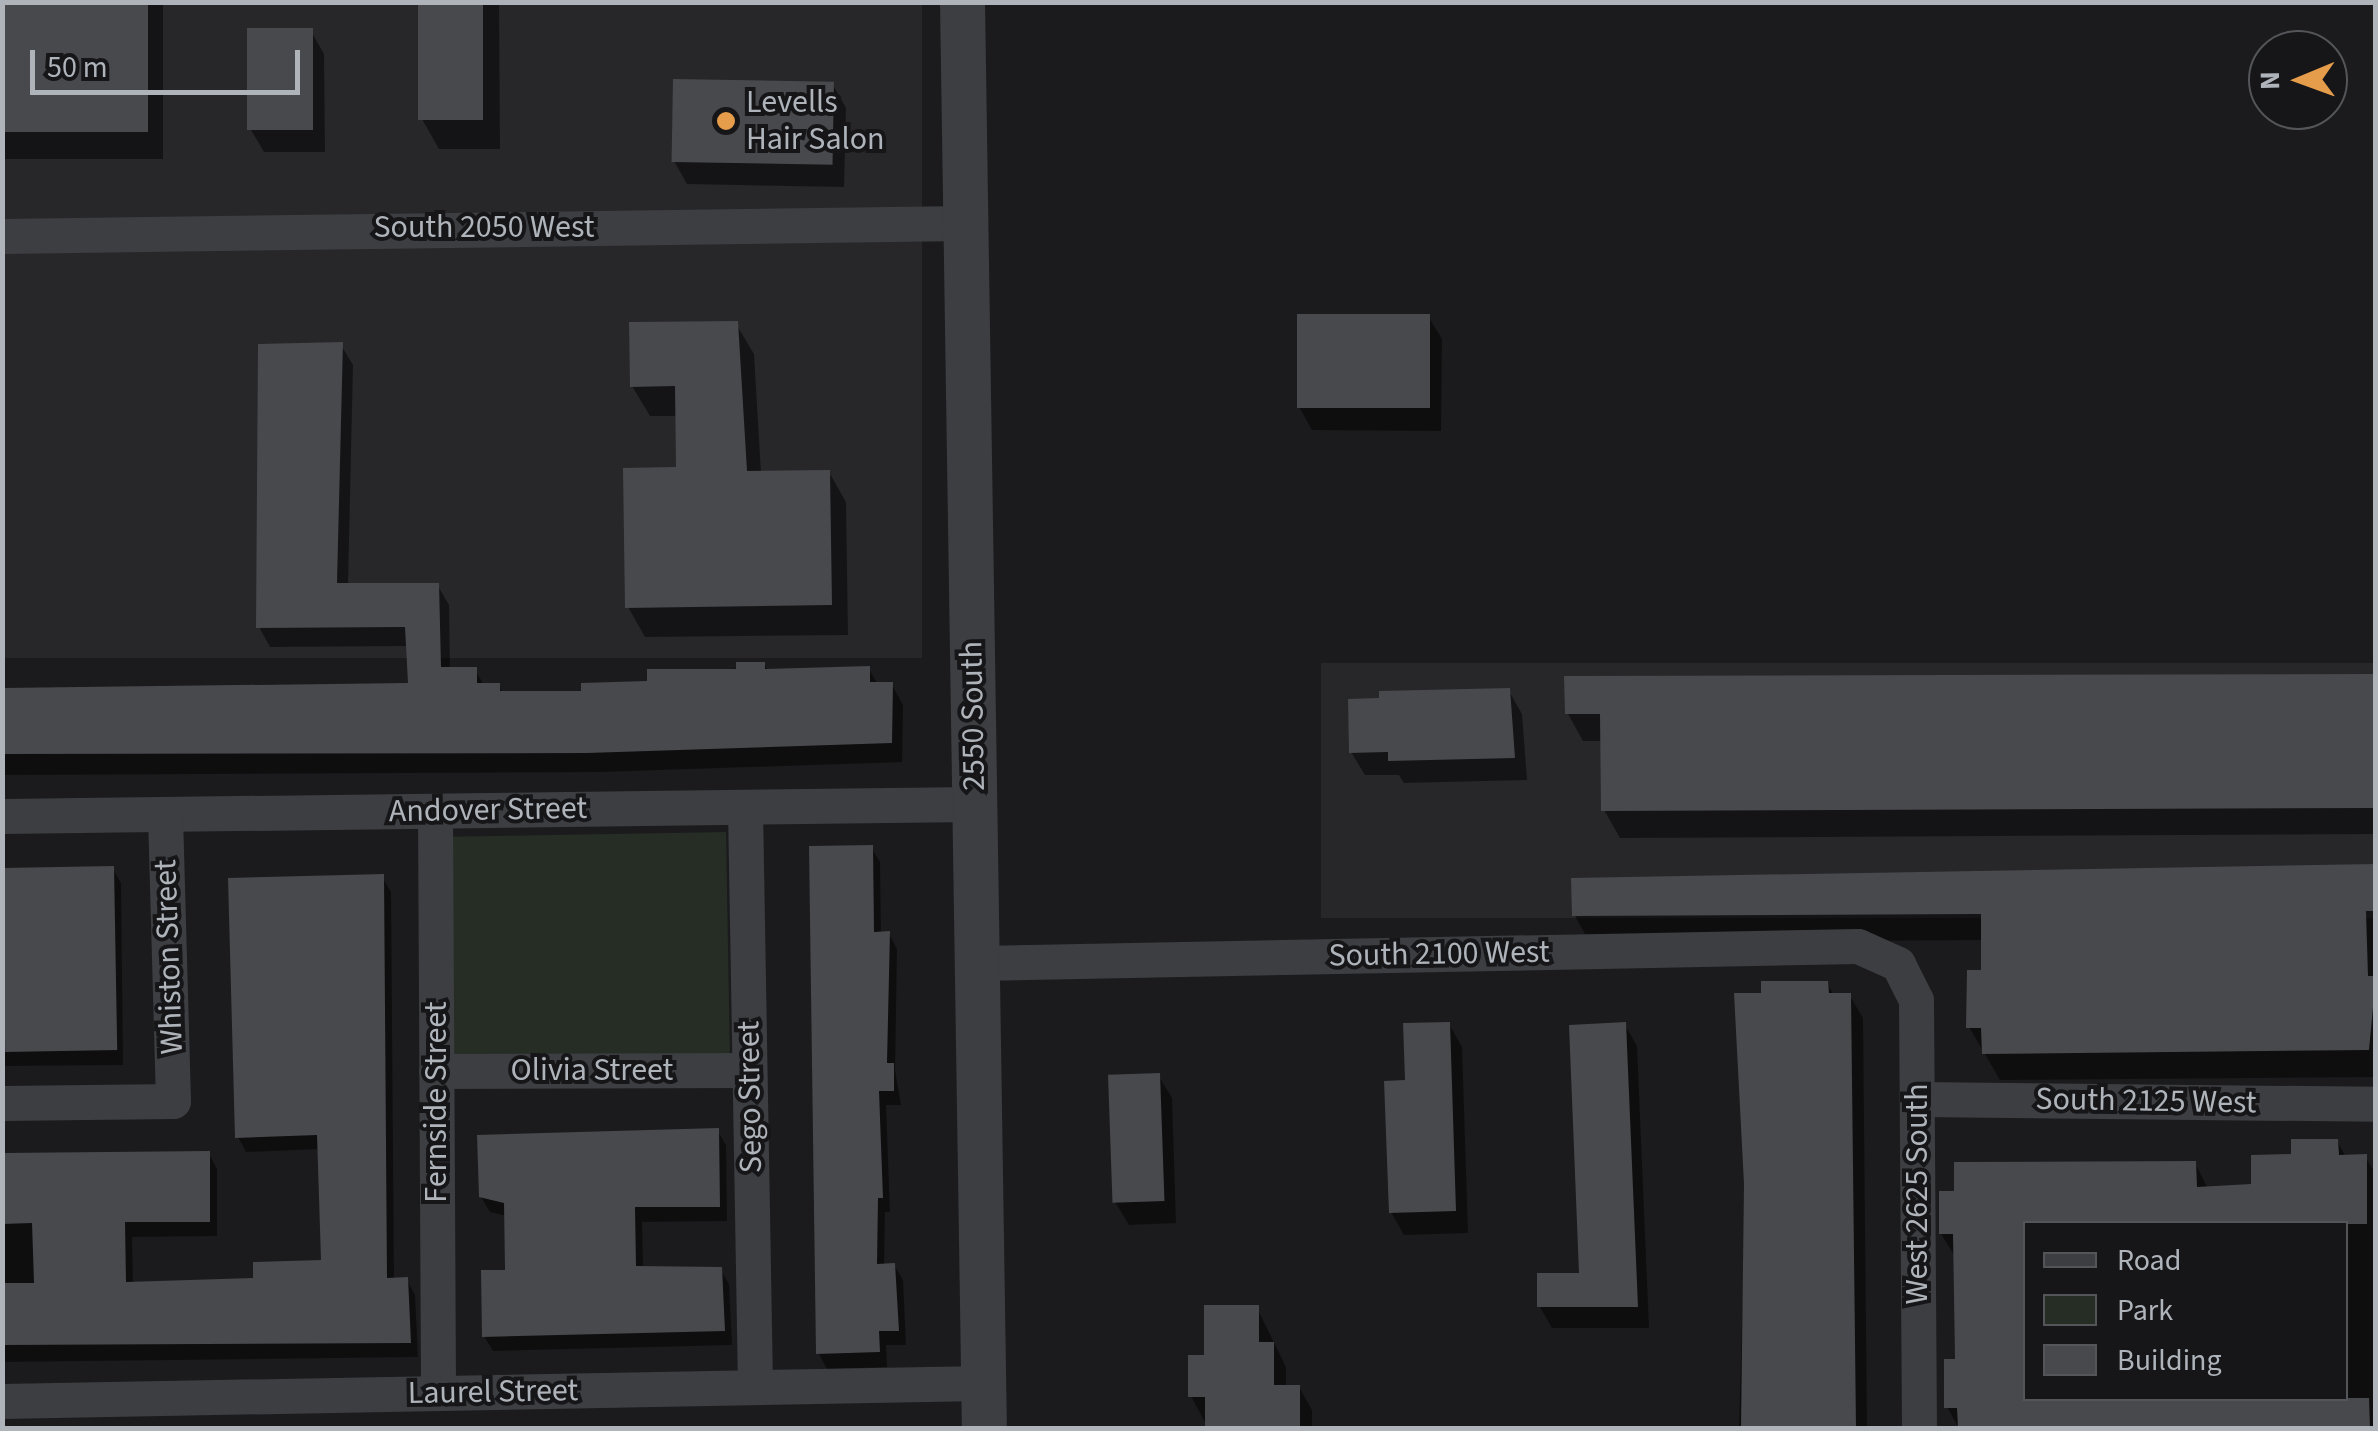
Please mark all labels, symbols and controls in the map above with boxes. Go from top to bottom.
scale bar [35,30,305,92]
north arrow [2248,30,2348,130]
text: 50 m [47,46,108,89]
text: N [2250,71,2290,90]
place label: Levells Hair Salon [746,84,885,159]
marker: Levells Hair Salon [715,110,737,132]
street label: South 2050 West [373,208,595,246]
street label: 2550 South [952,641,994,791]
street label: Andover Street [389,789,587,831]
street label: Whiston Street [146,859,192,1055]
street label: South 2100 West [1328,933,1550,975]
street label: Fernside Street [417,1001,455,1203]
street label: Sego Street [729,1021,771,1173]
street label: Olivia Street [511,1051,673,1089]
street label: South 2125 West [2035,1080,2257,1122]
street label: West 2625 South [1898,1083,1936,1305]
legend [2023,1221,2348,1401]
text: Road [2117,1239,2181,1282]
text: Park [2117,1289,2173,1332]
text: Building [2117,1339,2222,1382]
street label: Laurel Street [407,1371,579,1413]

